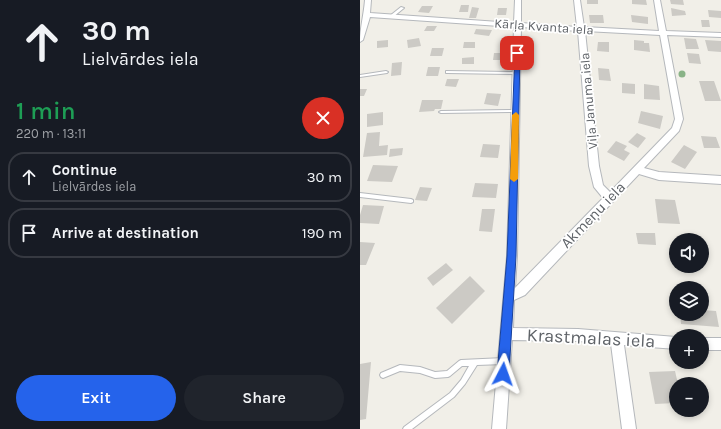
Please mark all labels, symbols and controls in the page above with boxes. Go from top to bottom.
text: 30 m [82,14,151,47]
icon: ahead [16,16,68,68]
street label: Kārļa Kvanta iela [494,16,594,38]
pin [500,36,534,70]
icon: arrive [506,42,528,64]
text: Lielvārdes iela [82,48,199,70]
street label: Viļa Januma iela [577,52,601,150]
text: 1 min [16,97,76,125]
button: close [302,97,344,139]
text: 220 m · 13:11 [16,126,86,141]
text: Continue [52,161,117,179]
icon: ahead [18,166,40,188]
text: 30 m [307,168,342,186]
street label: Akmeņu iela [557,178,629,252]
text: Lielvārdes iela [52,179,136,194]
icon: arrive [18,222,40,244]
text: Arrive at destination [52,224,199,242]
text: 190 m [302,224,342,242]
map controls [669,233,709,417]
button: sound [669,233,709,273]
button: layers [669,281,709,321]
street label: Krastmalas iela [526,324,656,352]
button: + [669,329,709,369]
position arrow [482,353,524,395]
button: Exit [16,375,176,421]
button: Share [184,375,344,421]
button: − [669,377,709,417]

